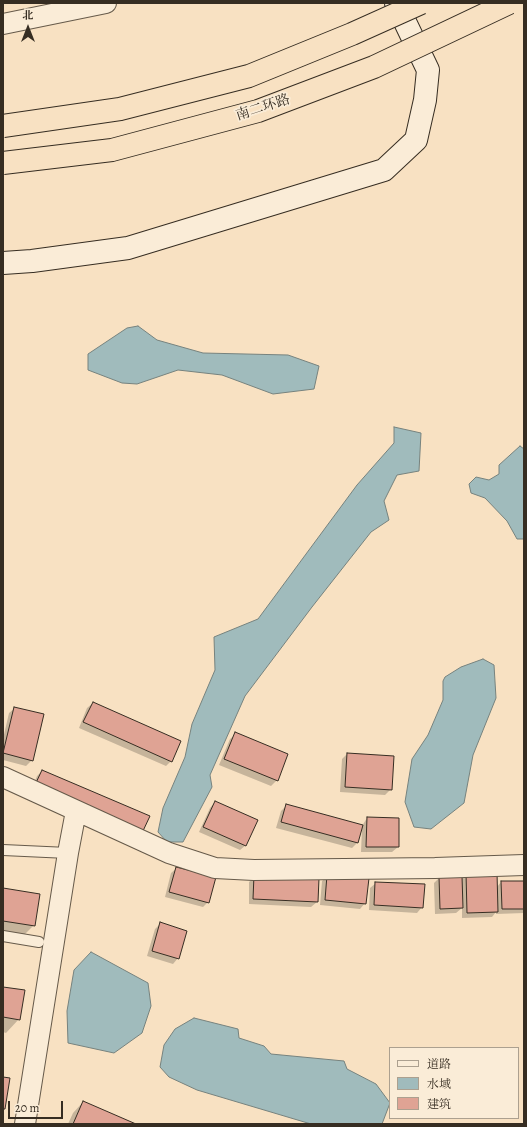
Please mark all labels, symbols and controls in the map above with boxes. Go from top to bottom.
north arrow [8,8,48,48]
text: 北 [23,8,34,23]
street label: 南二环路 [234,91,292,125]
legend [389,1047,519,1119]
text: 道路 [427,1056,451,1072]
text: 水域 [427,1076,451,1092]
scale bar [10,1093,65,1119]
text: 建筑 [427,1096,451,1112]
text: 20 m [15,1100,39,1116]

